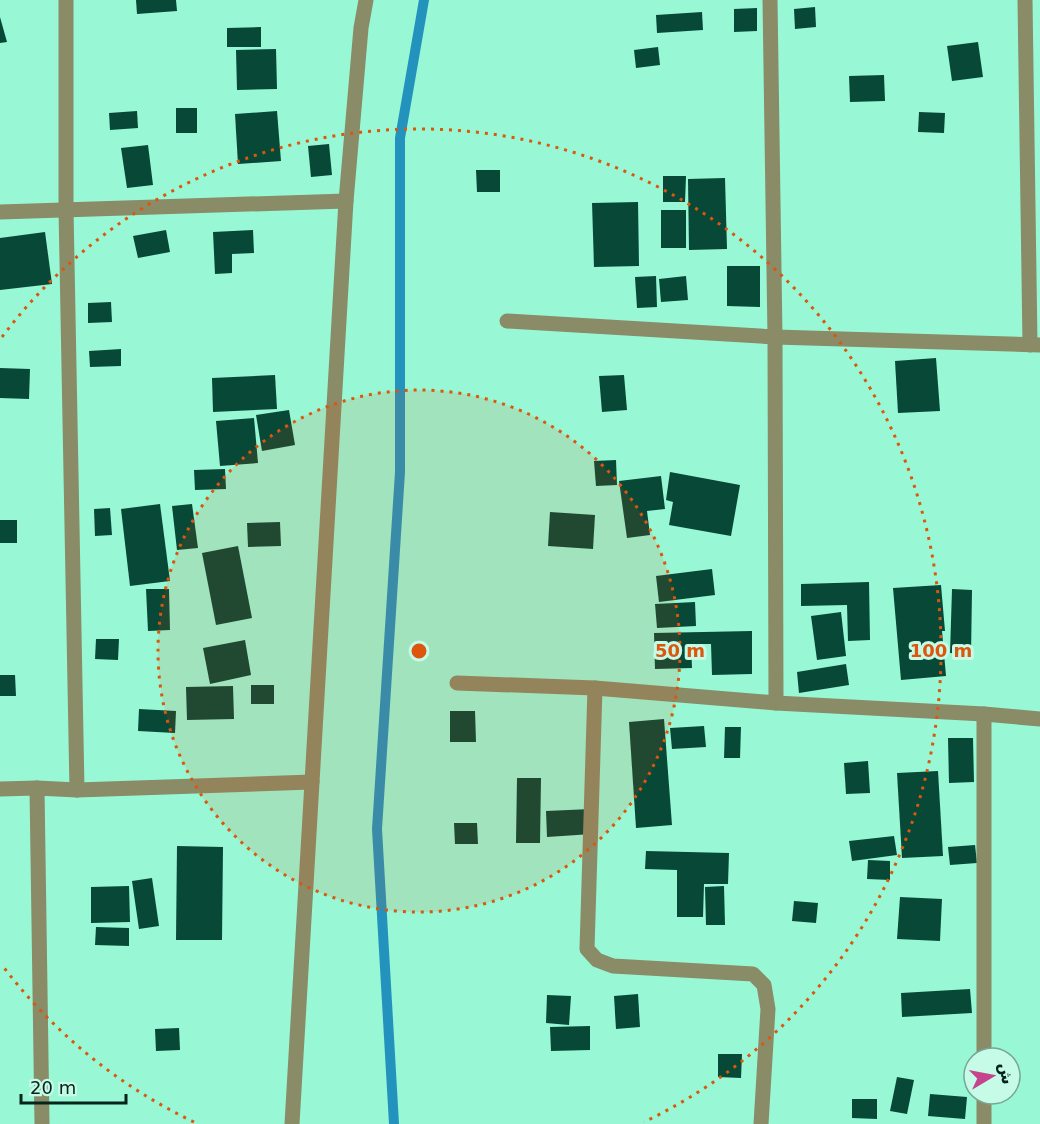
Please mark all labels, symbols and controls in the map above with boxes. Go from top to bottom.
text: 50 m [655,640,705,661]
text: 100 m [910,640,972,661]
centre of rings [409,641,429,661]
north arrow [962,1046,1022,1106]
text: ش [995,1061,1018,1086]
scale bar [21,1067,126,1105]
text: 20 m [30,1077,76,1098]

